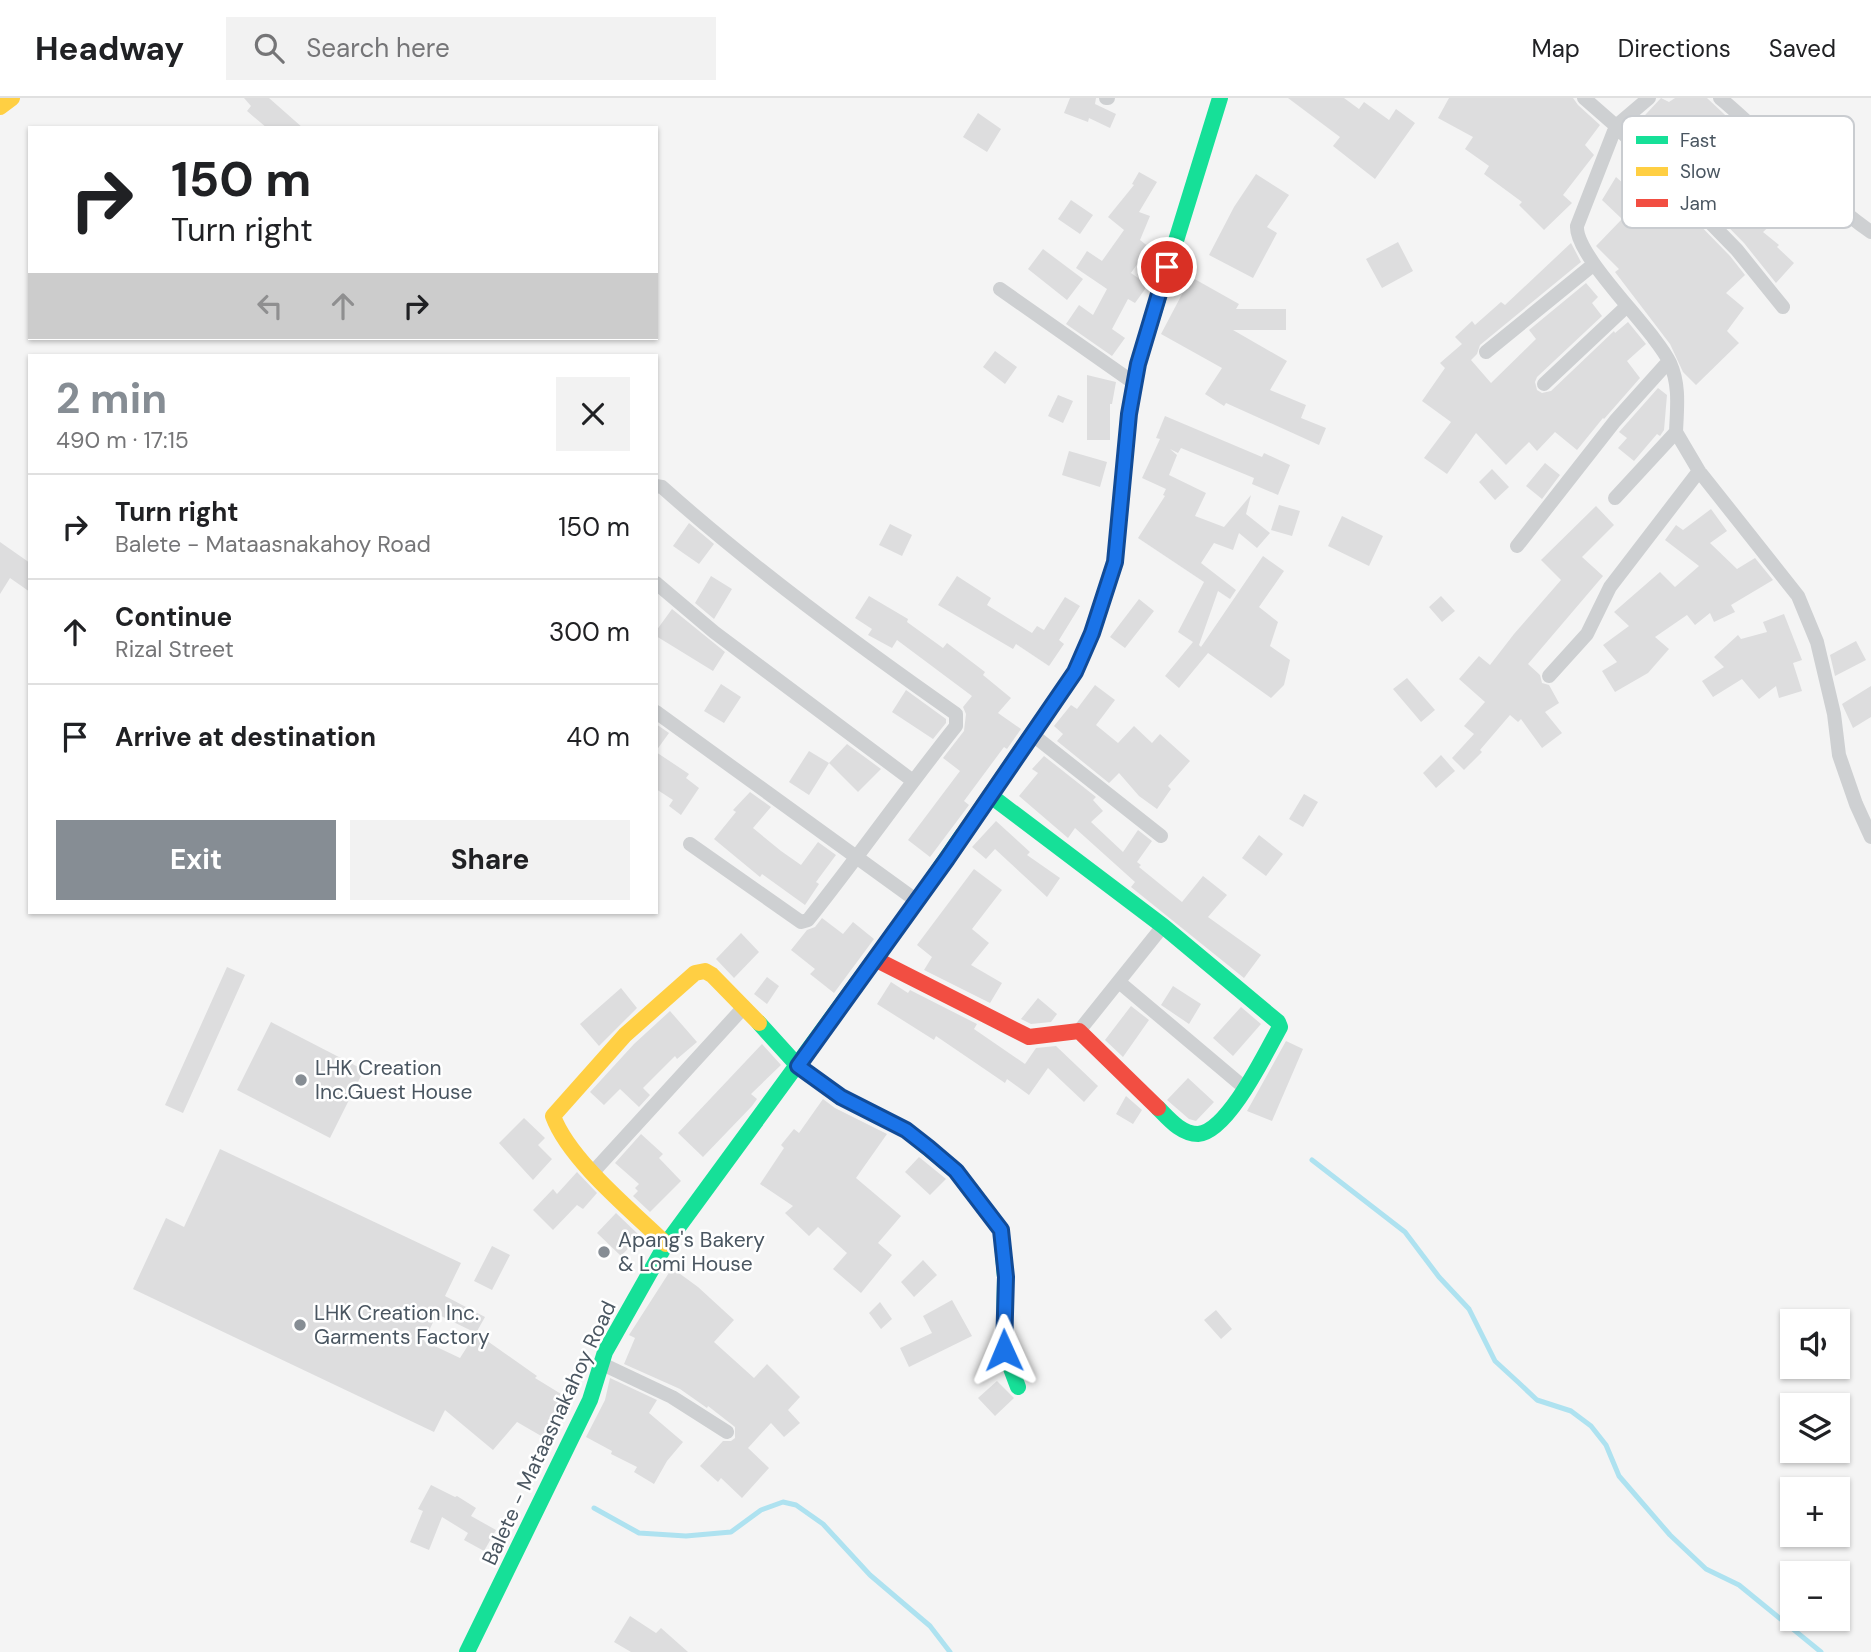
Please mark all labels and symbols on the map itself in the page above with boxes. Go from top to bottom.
legend [1622,116,1854,228]
text: Fast [1680,128,1716,153]
text: Slow [1680,159,1721,184]
text: Jam [1680,191,1717,216]
pin [1137,237,1197,297]
place label: LHK Creation Inc.Guest House [315,1054,473,1106]
marker: LHK Creation Inc.Guest House [293,1072,309,1088]
place label: Apang's Bakery & Lomi House [618,1226,765,1278]
marker: Apang's Bakery & Lomi House [596,1244,612,1260]
street label: Balete - Mataasnakahoy Road [475,1296,623,1570]
place label: LHK Creation Inc. Garments Factory [314,1299,490,1351]
position arrow [967,1313,1041,1387]
marker: LHK Creation Inc. Garments Factory [292,1317,308,1333]

